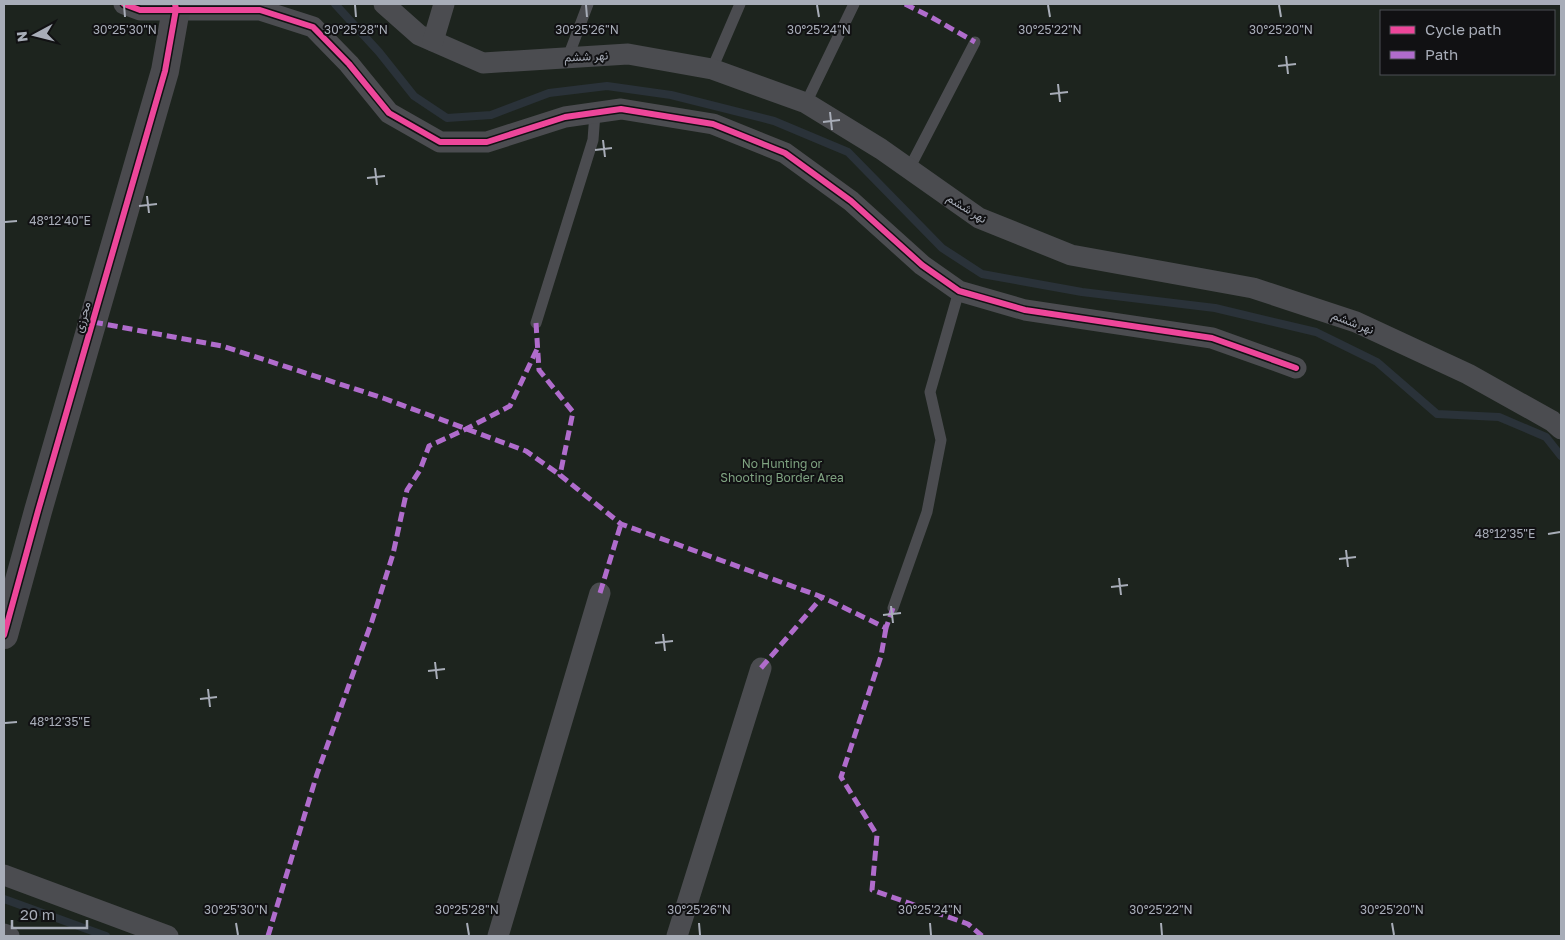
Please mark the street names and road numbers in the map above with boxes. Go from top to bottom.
street label: نهر ششم [564,47,609,66]
street label: نهر ششم [944,190,990,227]
street label: محرزی [70,300,95,335]
street label: نهر ششم [1329,307,1376,338]

